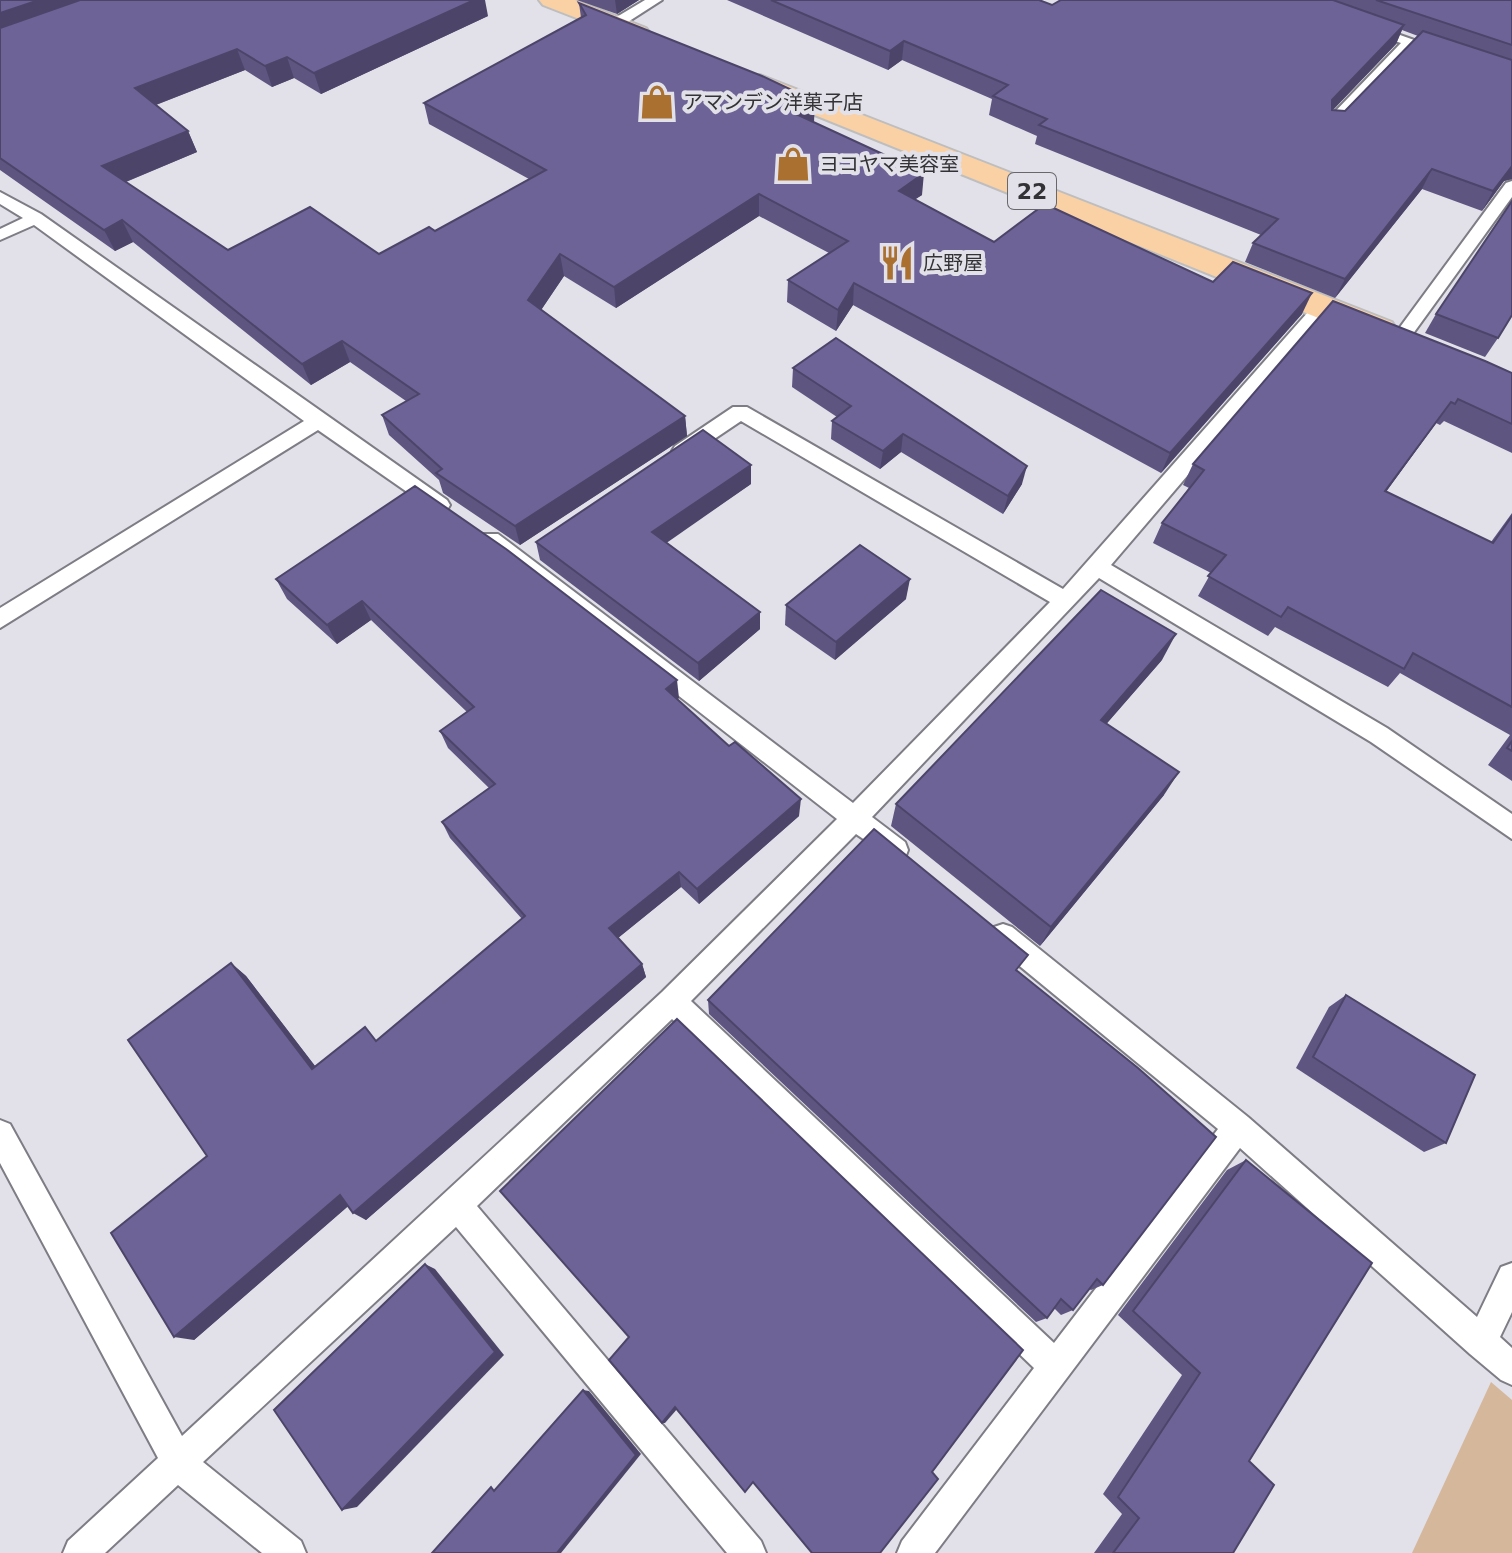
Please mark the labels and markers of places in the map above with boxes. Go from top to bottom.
shop icon: アマンデン洋菓子店 [638,83,676,121]
place label: アマンデン洋菓子店 [683,90,863,114]
shop icon: ヨコヤマ美容室 [774,145,812,183]
place label: ヨコヤマ美容室 [819,152,959,176]
restaurant icon: 広野屋 [878,244,916,282]
place label: 広野屋 [923,251,983,275]

